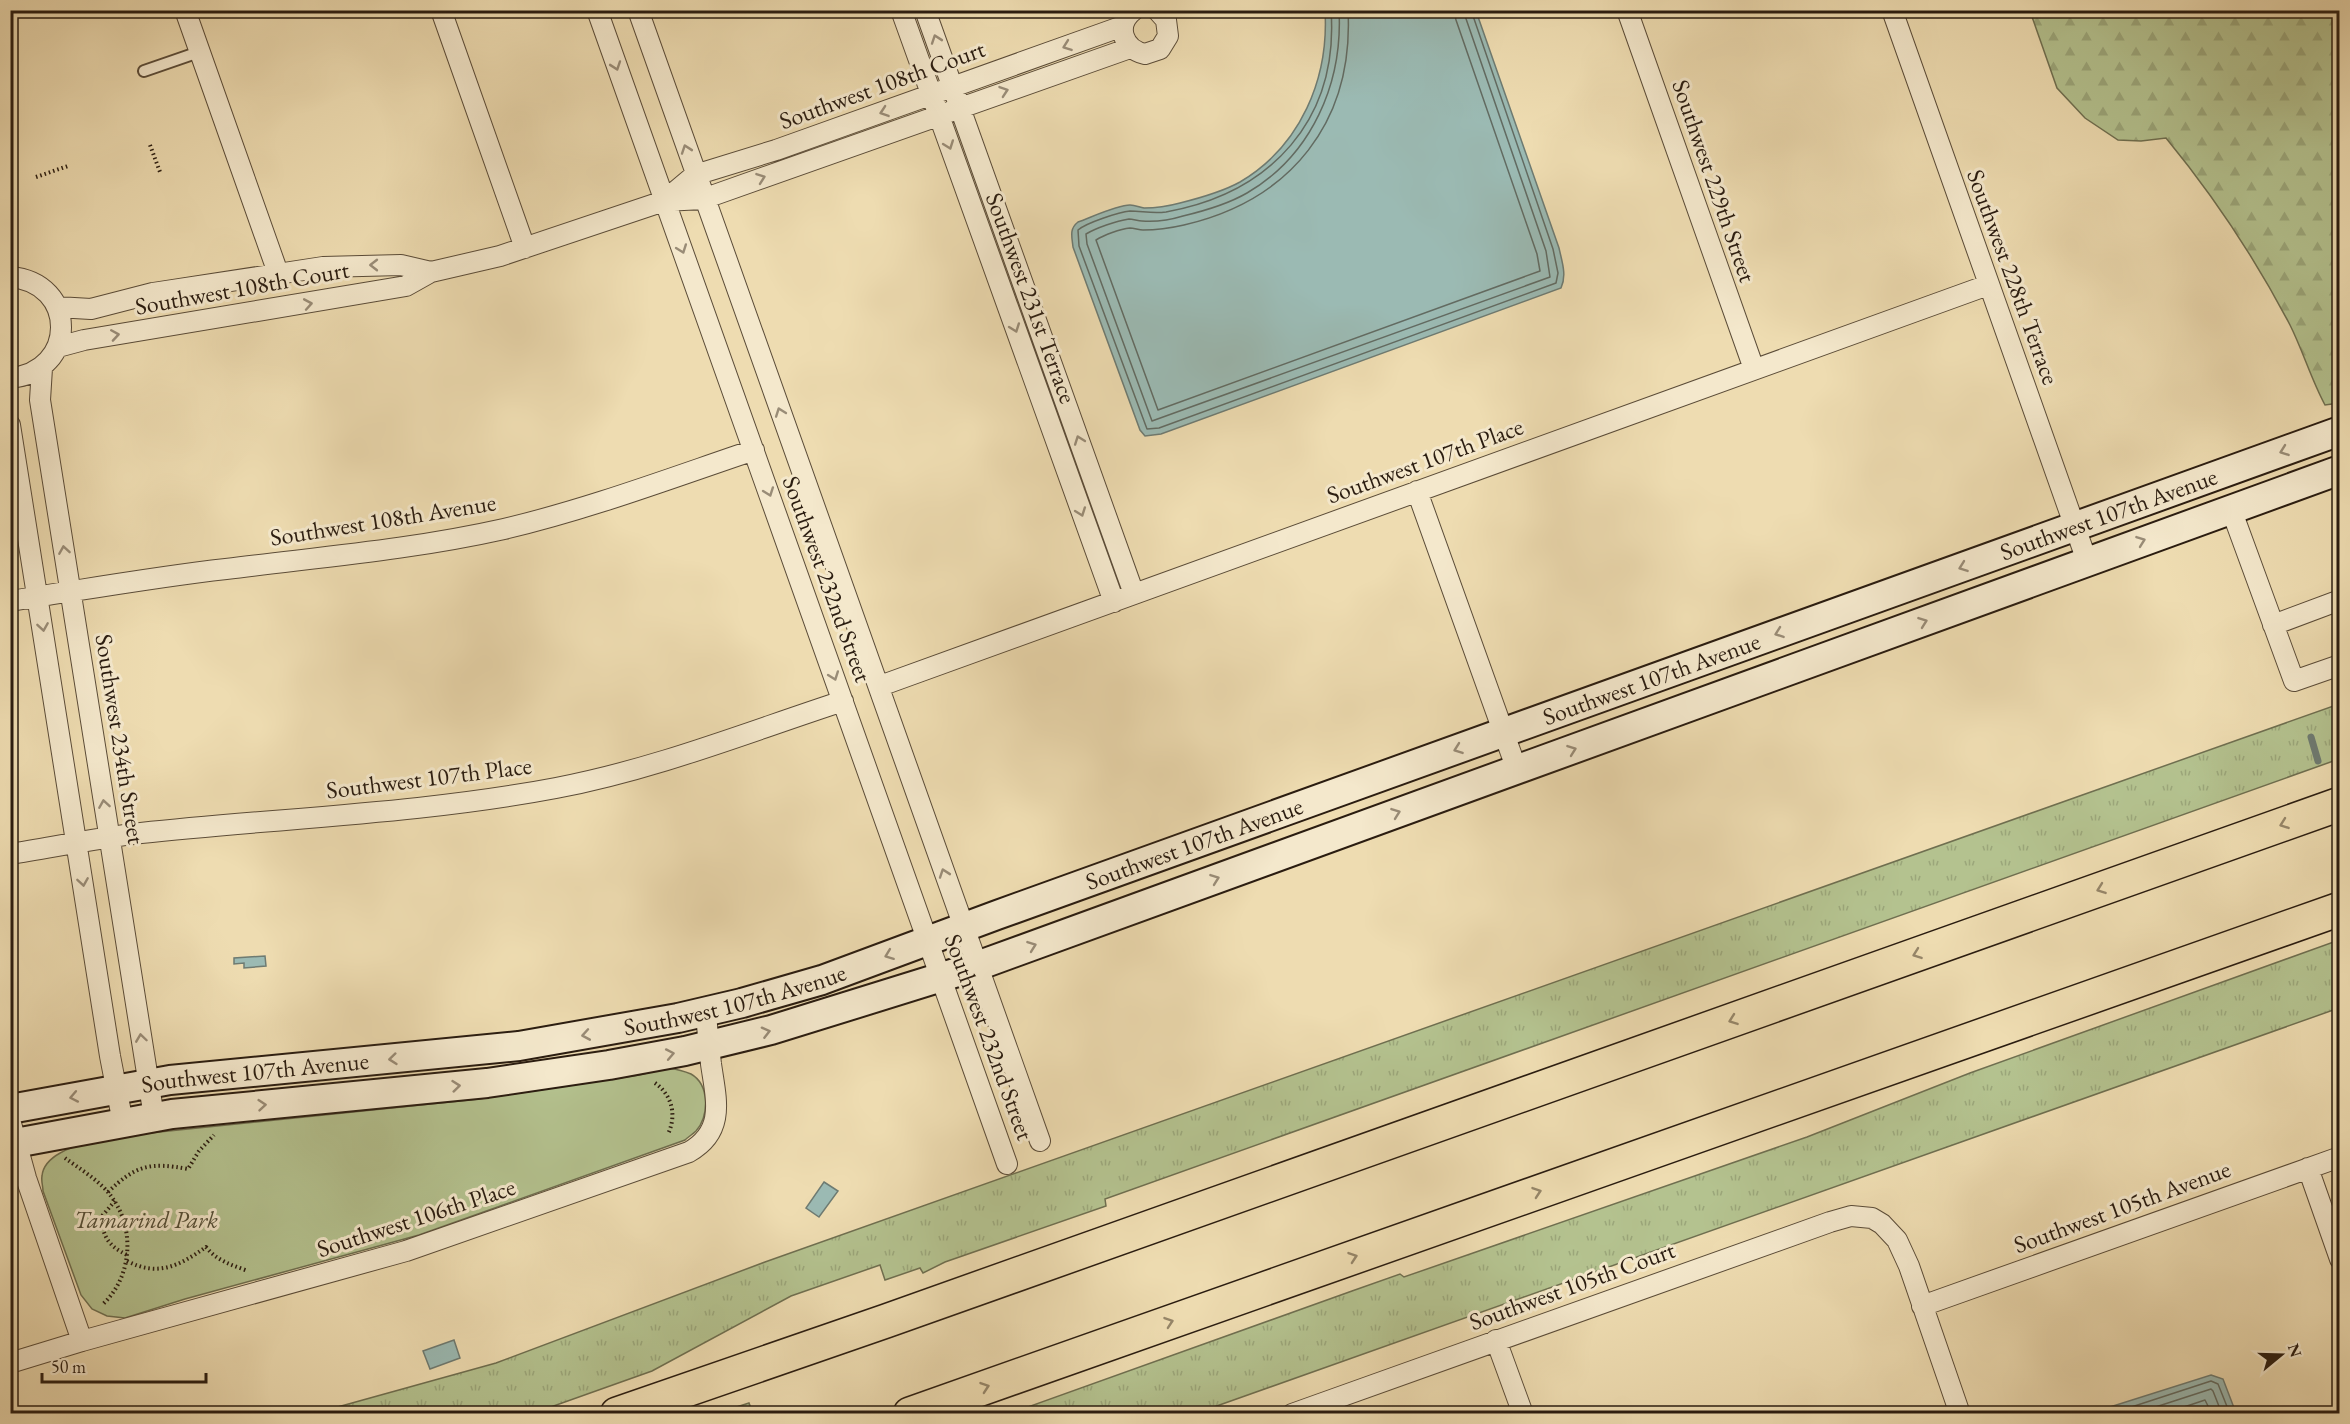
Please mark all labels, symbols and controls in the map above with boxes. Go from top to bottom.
street label: Southwest 108th Court [775,33,989,136]
one-way arrow [930,34,943,45]
one-way arrow [1063,38,1073,51]
one-way arrow [609,60,622,71]
street label: Southwest 229th Street [1665,75,1764,287]
one-way arrow [998,86,1009,99]
one-way arrow [879,105,890,118]
one-way arrow [942,139,955,150]
one-way arrow [681,144,694,155]
street label: Southwest 228th Terrace [1960,165,2067,389]
one-way arrow [755,173,766,186]
street label: Southwest 231st Terrace [979,188,1084,407]
one-way arrow [674,243,687,254]
street label: Southwest 108th Court [133,253,352,322]
one-way arrow [369,259,378,271]
one-way arrow [302,298,312,311]
one-way arrow [1008,322,1021,333]
one-way arrow [111,330,120,342]
one-way arrow [775,407,788,418]
street label: Southwest 107th Place [1322,411,1527,510]
one-way arrow [1074,435,1087,446]
one-way arrow [2280,443,2290,456]
street label: Southwest 107th Avenue [1996,461,2221,567]
street label: Southwest 232nd Street [776,471,879,687]
street label: Southwest 108th Avenue [268,486,498,553]
one-way arrow [762,486,775,497]
one-way arrow [1074,506,1087,517]
one-way arrow [2136,536,2146,549]
one-way arrow [58,545,71,555]
one-way arrow [1958,559,1969,572]
one-way arrow [1917,617,1928,630]
one-way arrow [37,623,49,632]
street label: Southwest 107th Avenue [1538,625,1764,732]
one-way arrow [1775,626,1785,639]
street label: Southwest 234th Street [89,632,152,847]
one-way arrow [827,670,840,681]
one-way arrow [1453,742,1464,755]
one-way arrow [1566,745,1577,758]
street label: Southwest 107th Place [324,750,533,805]
street label: Southwest 107th Avenue [1081,790,1307,897]
one-way arrow [98,800,111,810]
one-way arrow [1390,808,1401,821]
one-way arrow [2279,816,2290,829]
one-way arrow [939,868,952,878]
one-way arrow [1209,873,1220,886]
one-way arrow [77,878,89,887]
one-way arrow [2096,882,2107,895]
street label: Southwest 232nd Street [938,929,1041,1145]
one-way arrow [1026,940,1037,953]
one-way arrow [1912,947,1923,960]
one-way arrow [884,948,895,961]
street label: Southwest 107th Avenue [621,956,850,1042]
one-way arrow [1728,1012,1739,1025]
one-way arrow [761,1026,771,1039]
one-way arrow [582,1028,592,1041]
one-way arrow [136,1034,148,1043]
street label: Southwest 107th Avenue [139,1045,370,1100]
one-way arrow [664,1048,674,1061]
one-way arrow [388,1052,397,1065]
one-way arrow [452,1081,461,1093]
one-way arrow [70,1090,80,1103]
one-way arrow [257,1099,267,1112]
street label: Southwest 105th Avenue [2009,1153,2234,1260]
street label: Southwest 106th Place [313,1171,519,1264]
one-way arrow [1531,1187,1542,1200]
park label: Tamarind Park [74,1204,218,1235]
street label: Southwest 105th Court [1465,1234,1679,1337]
one-way arrow [1347,1252,1358,1265]
one-way arrow [1163,1317,1174,1330]
north arrow [2251,1325,2311,1385]
text: N [2283,1341,2307,1360]
scale bar [42,1346,206,1384]
text: 50 m [51,1355,86,1378]
one-way arrow [979,1382,990,1395]

